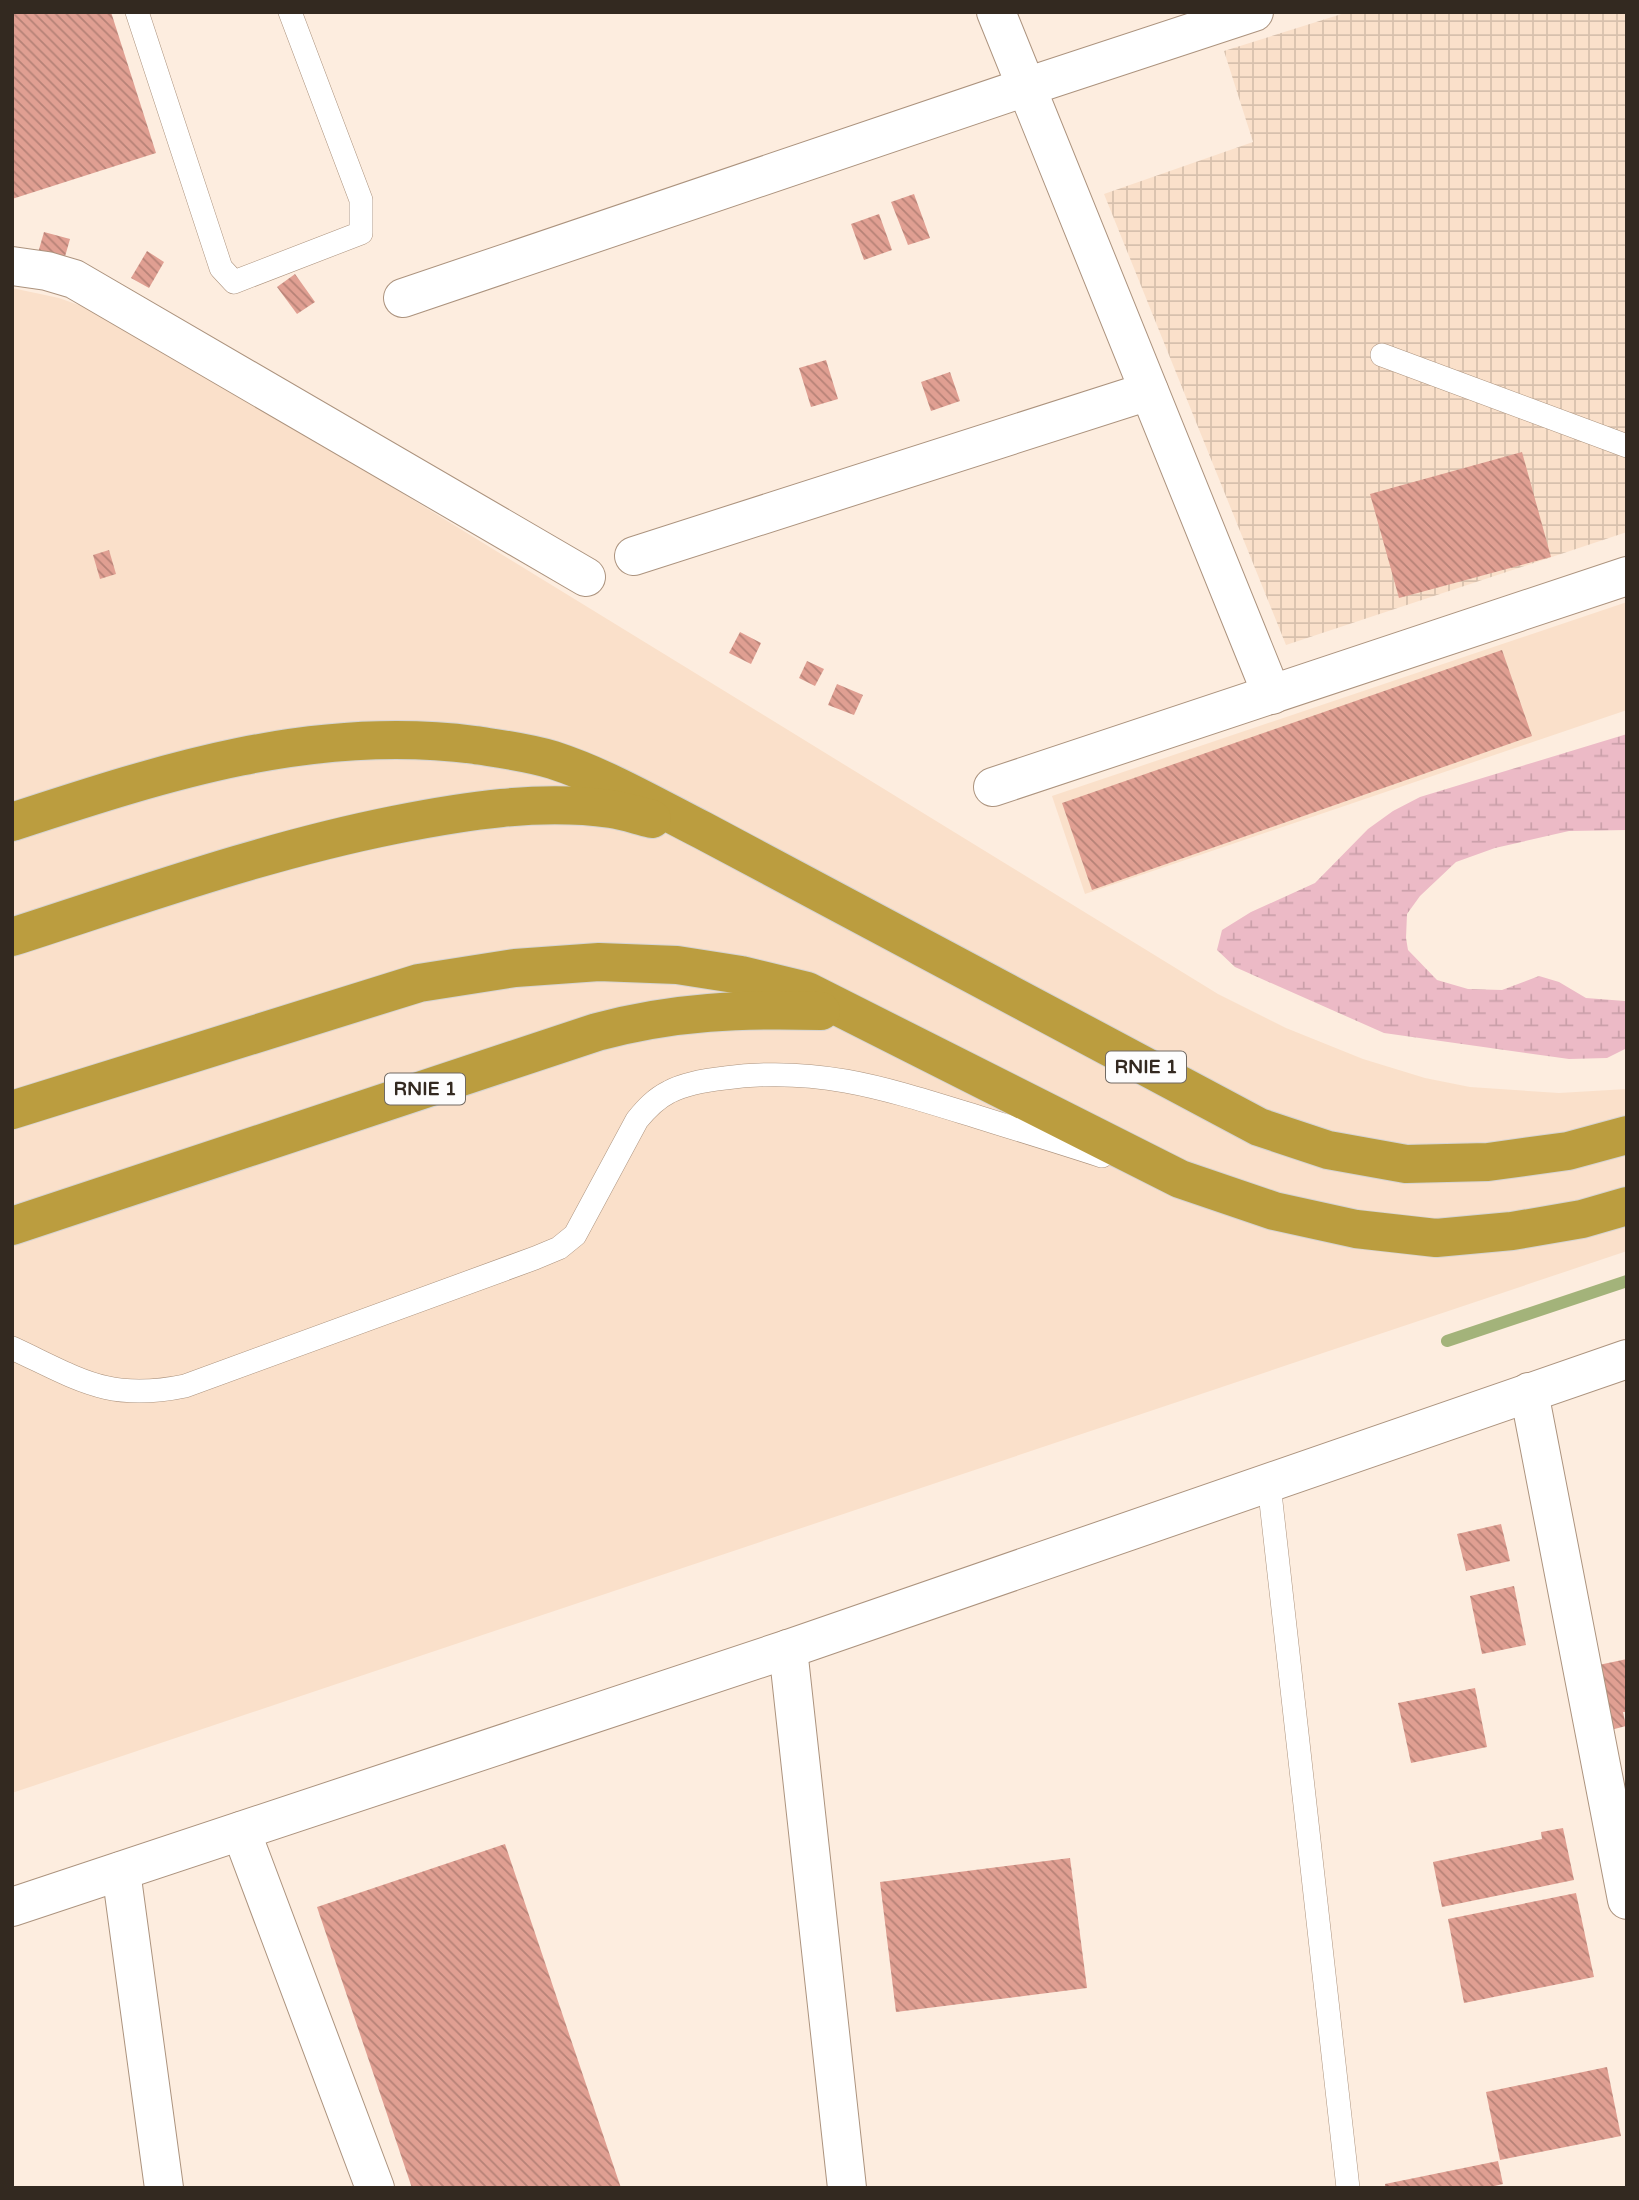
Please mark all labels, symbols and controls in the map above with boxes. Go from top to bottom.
road number: RNIE 1 [1106,1051,1186,1082]
road number: RNIE 1 [385,1074,465,1105]

